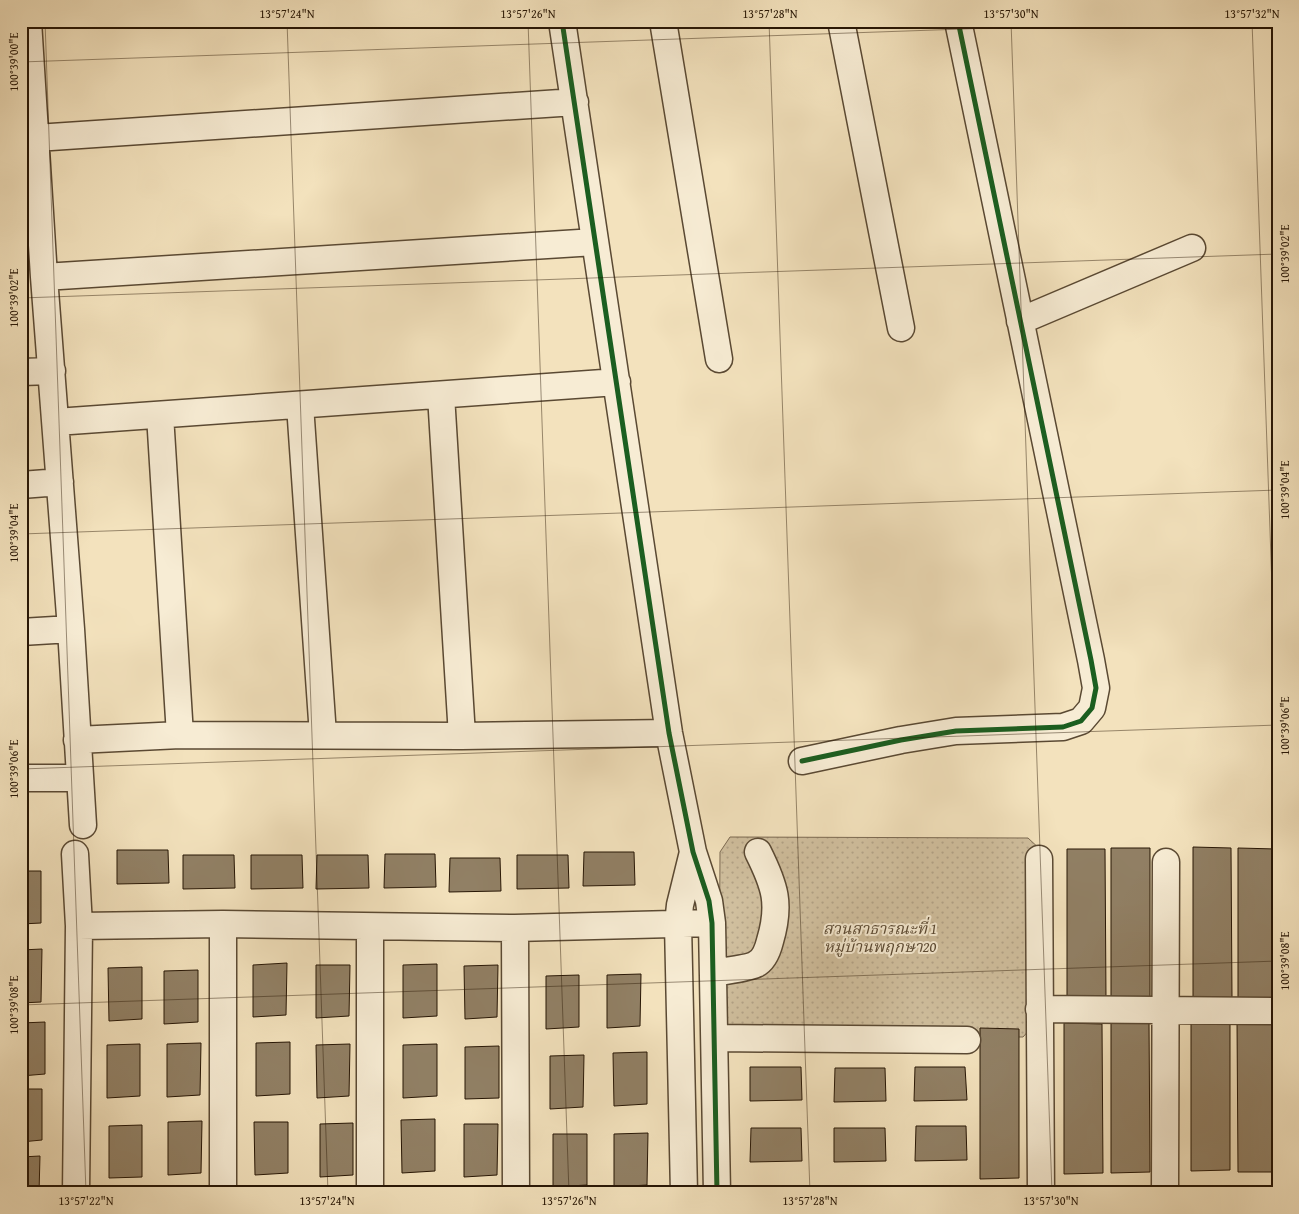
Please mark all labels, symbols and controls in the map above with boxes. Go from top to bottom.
text: 13°57'24"N [259,5,315,22]
text: 13°57'26"N [500,5,556,22]
text: 13°57'28"N [742,5,798,22]
text: 13°57'30"N [983,5,1039,22]
text: 13°57'32"N [1224,5,1280,22]
text: 100°39'00"E [5,32,22,92]
text: 100°39'02"E [1276,224,1293,284]
text: 100°39'02"E [5,268,22,328]
text: 100°39'04"E [1276,460,1293,520]
text: 100°39'04"E [5,503,22,563]
text: 100°39'06"E [1276,696,1293,756]
text: 100°39'06"E [5,739,22,799]
park label: สวนสาธารณะที่ 1 หมู่บ้านพฤกษา20 [823,916,937,958]
text: 100°39'08"E [1276,931,1293,991]
text: 100°39'08"E [5,975,22,1035]
text: 13°57'22"N [58,1192,114,1209]
text: 13°57'24"N [299,1192,355,1209]
text: 13°57'26"N [541,1192,597,1209]
text: 13°57'28"N [782,1192,838,1209]
text: 13°57'30"N [1023,1192,1079,1209]

